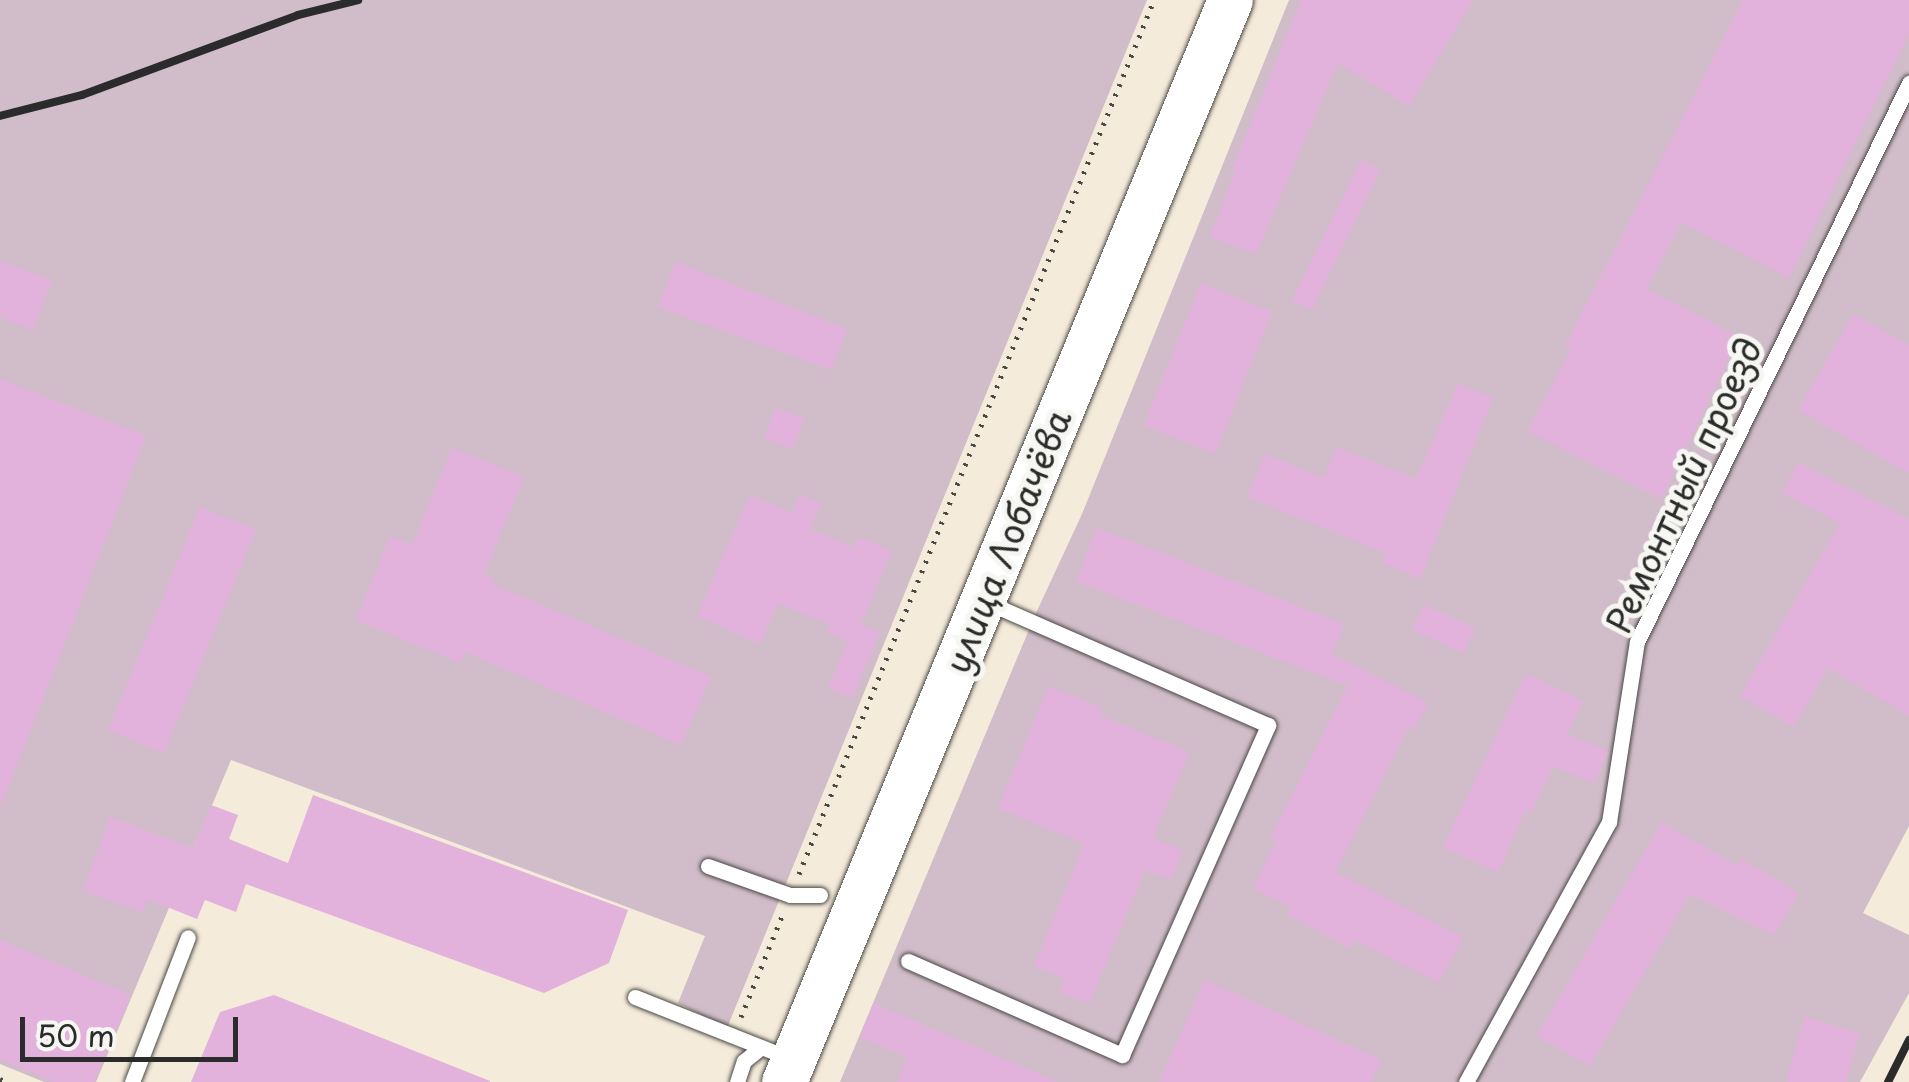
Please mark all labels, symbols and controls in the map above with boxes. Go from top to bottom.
street label: Ремонтный проезд [1596,331,1770,639]
street label: улица Лобачёва [935,402,1079,680]
scale bar [25,997,242,1059]
text: 50 m [37,1012,115,1057]

